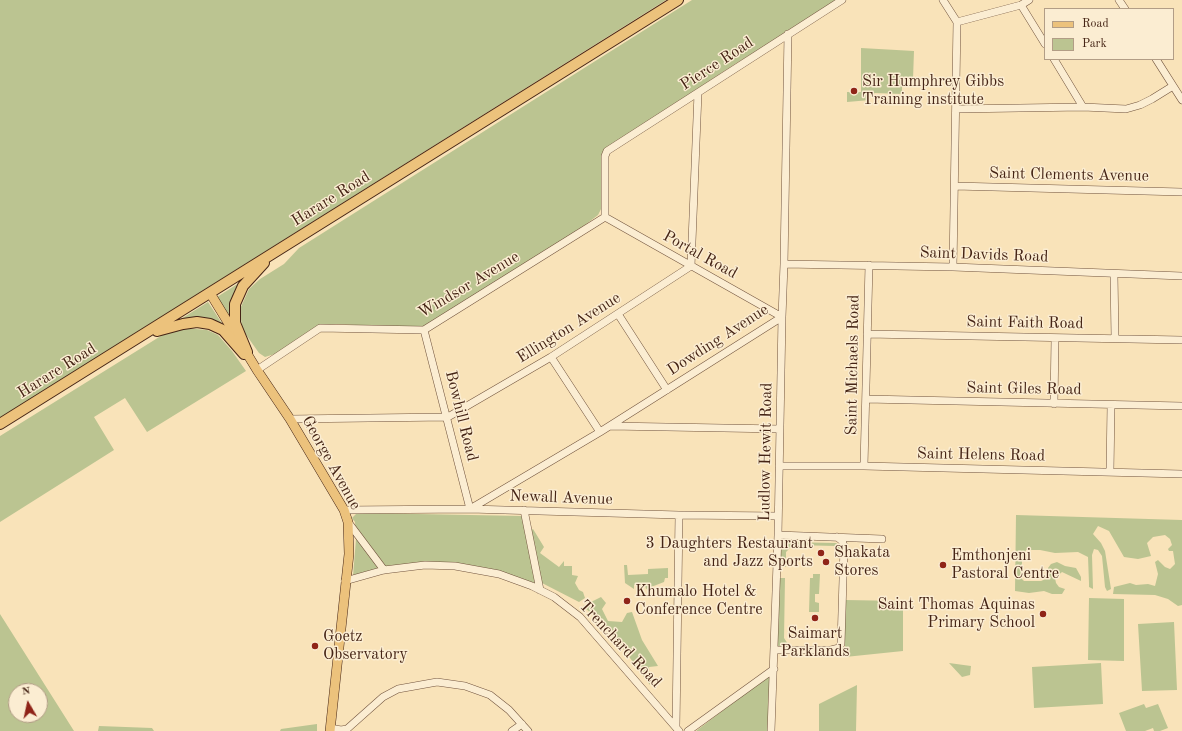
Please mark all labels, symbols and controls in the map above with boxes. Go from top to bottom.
legend [1044,8,1174,60]
text: Road [1082,18,1109,30]
street label: Pierce Road [677,33,757,95]
text: Park [1082,38,1107,50]
place label: Sir Humphrey Gibbs Training institute [862,72,1004,110]
marker: Sir Humphrey Gibbs Training institute [849,86,859,96]
street label: Saint Clements Avenue [989,164,1149,186]
street label: Harare Road [288,167,374,231]
street label: Portal Road [659,227,741,283]
street label: Saint Davids Road [919,243,1049,267]
street label: Windsor Avenue [415,247,523,323]
street label: Ellington Avenue [514,288,624,368]
street label: Saint Michaels Road [842,294,864,436]
street label: Dowding Avenue [664,300,772,380]
street label: Saint Faith Road [966,312,1084,334]
street label: Harare Road [14,339,100,403]
street label: Bowhill Road [440,369,482,463]
street label: Saint Giles Road [966,378,1082,400]
street label: Ludlow Hewit Road [755,382,777,522]
street label: George Avenue [297,413,365,513]
street label: Saint Helens Road [917,444,1045,466]
street label: Newall Avenue [509,487,613,509]
place label: 3 Daughters Restaurant and Jazz Sports [646,534,813,572]
place label: Shakata Stores [834,543,890,581]
place label: Emthonjeni Pastoral Centre [951,546,1059,584]
marker: 3 Daughters Restaurant and Jazz Sports [816,548,826,558]
marker: Shakata Stores [821,557,831,567]
marker: Emthonjeni Pastoral Centre [938,560,948,570]
place label: Khumalo Hotel & Conference Centre [635,582,763,620]
place label: Saint Thomas Aquinas Primary School [877,595,1035,633]
street label: Trenchard Road [575,596,665,692]
marker: Khumalo Hotel & Conference Centre [622,596,632,606]
marker: Saint Thomas Aquinas Primary School [1038,609,1048,619]
marker: Saimart Parklands [810,613,820,623]
place label: Saimart Parklands [780,624,850,662]
place label: Goetz Observatory [323,627,408,665]
marker: Goetz Observatory [310,641,320,651]
north arrow [8,683,48,723]
text: N [21,686,31,698]

